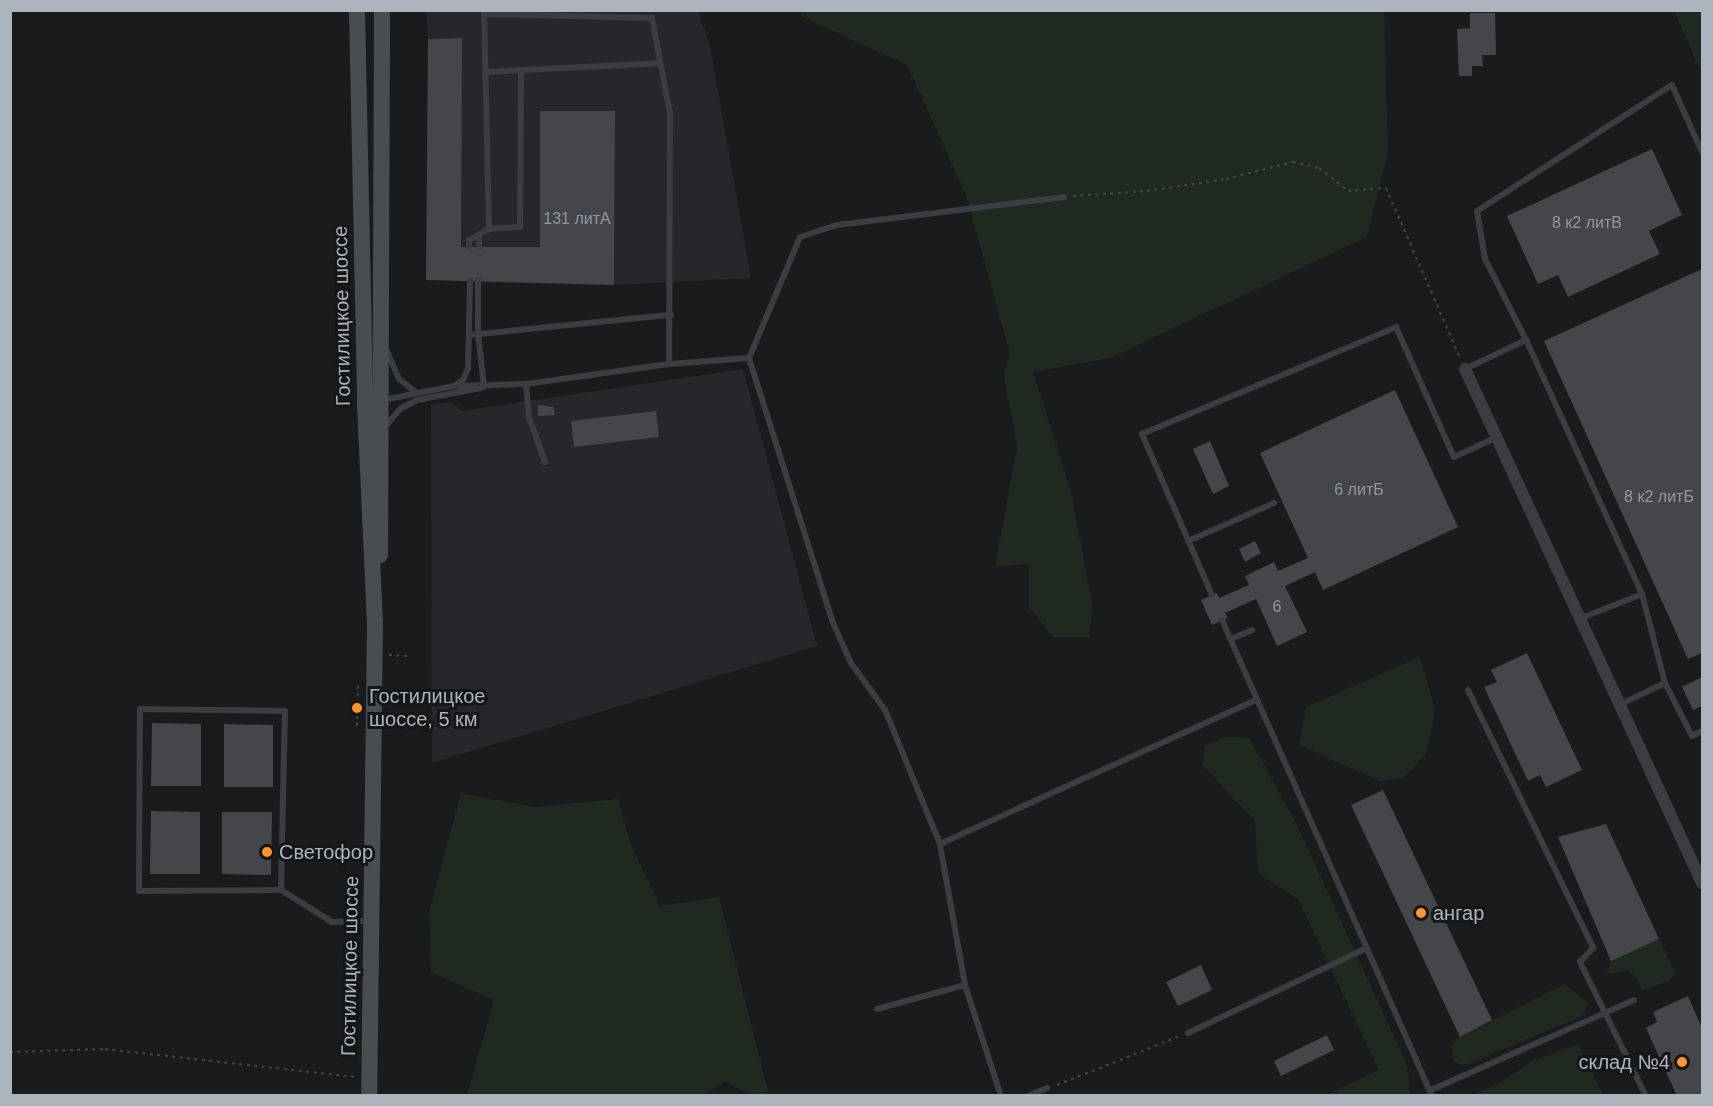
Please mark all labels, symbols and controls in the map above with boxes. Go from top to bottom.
house number: 131 литА [543,209,611,229]
house number: 8 к2 литВ [1552,213,1622,233]
street label: Гостилицкое шоссе [328,226,356,406]
house number: 6 литБ [1334,480,1384,500]
house number: 8 к2 литБ [1624,487,1694,507]
house number: 6 [1273,597,1281,617]
place label: Гостилицкое шоссе, 5 км [369,684,485,731]
marker: Гостилицкое шоссе, 5 км [350,701,364,715]
place label: Светофор [279,840,373,864]
marker: Светофор [260,845,274,859]
street label: Гостилицкое шоссе [336,876,364,1056]
place label: ангар [1433,901,1484,925]
marker: ангар [1414,906,1428,920]
place label: склад №4 [1578,1050,1670,1074]
marker: склад №4 [1675,1055,1689,1069]

